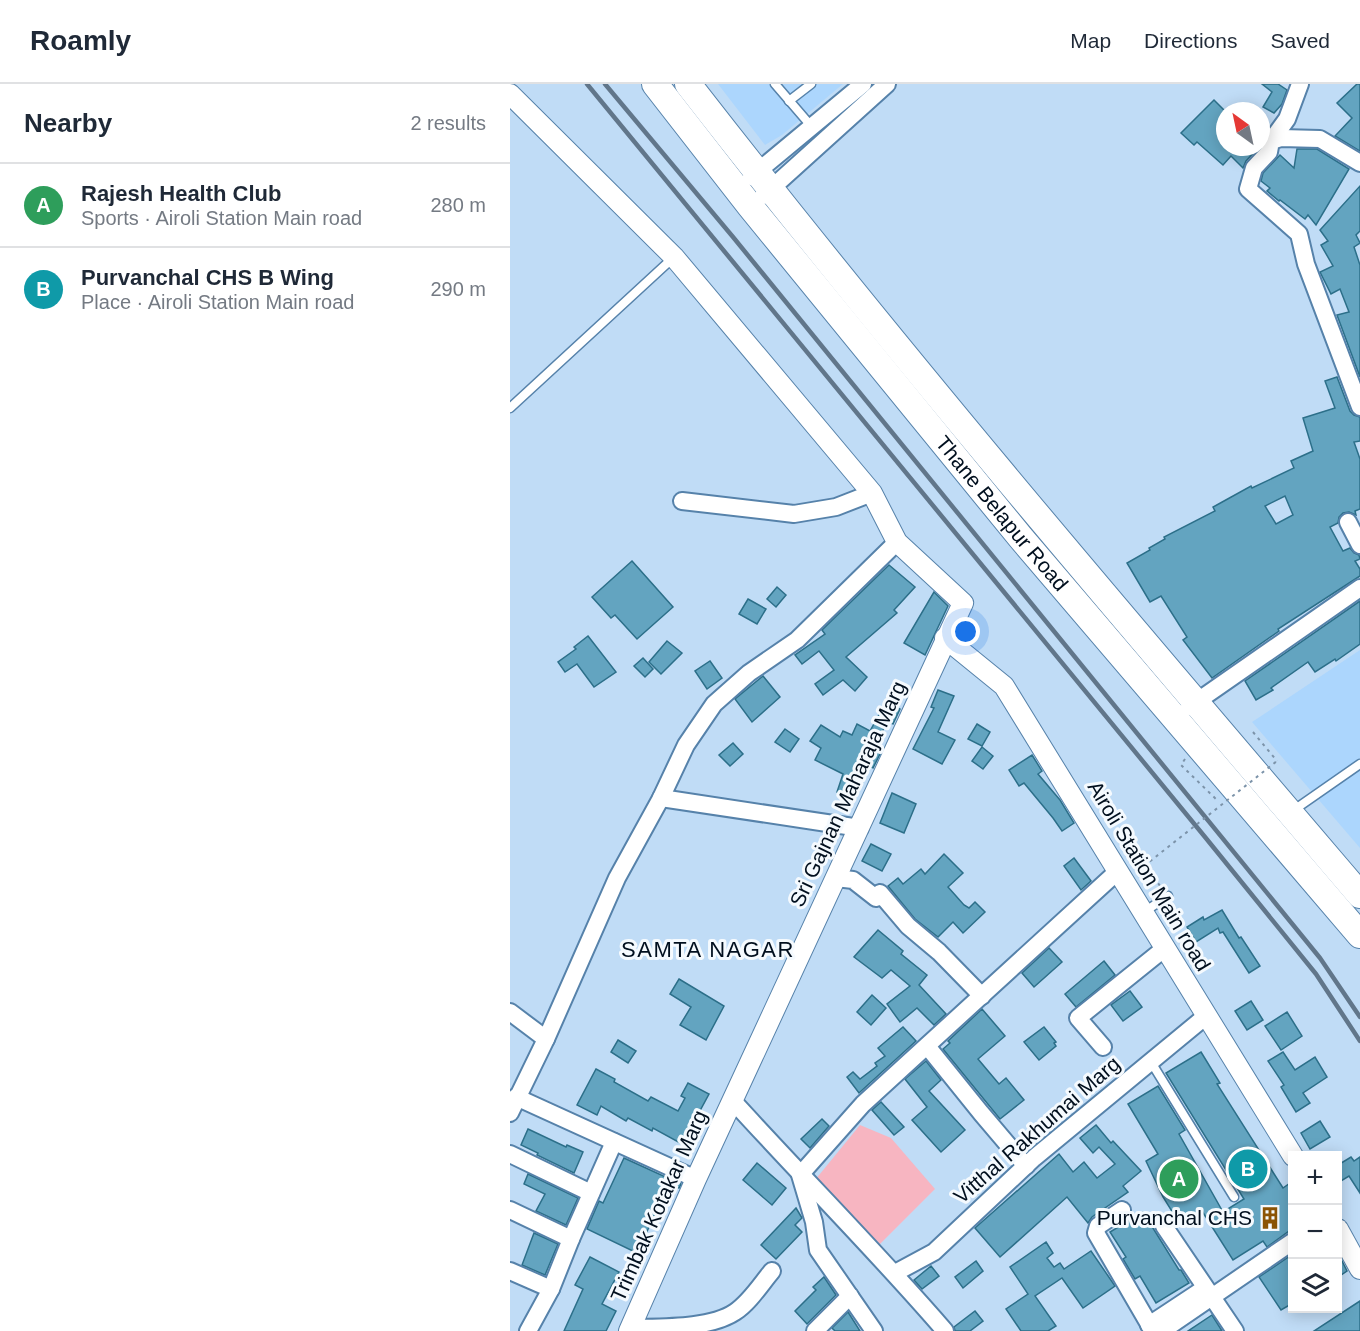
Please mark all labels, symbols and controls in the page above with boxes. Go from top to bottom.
text: Roamly [30,25,131,56]
text: Map [1070,29,1111,52]
text: Directions [1144,29,1237,52]
text: Saved [1270,29,1330,52]
north arrow [1216,102,1270,156]
text: Nearby [24,108,112,138]
text: 2 results [410,112,486,134]
text: Rajesh Health Club [81,181,281,206]
text: A [36,194,51,216]
text: 280 m [430,194,486,216]
text: Sports · Airoli Station Main road [81,207,362,229]
text: Purvanchal CHS B Wing [81,265,334,290]
text: B [36,278,51,300]
text: 290 m [430,278,486,300]
text: Place · Airoli Station Main road [81,291,354,313]
street label: Thane Belapur Road [931,431,1073,595]
your location [951,617,980,646]
street label: Sri Gajnan Maharaja Marg [785,677,910,910]
street label: Airoli Station Main road [1084,777,1215,975]
district label: SAMTA NAGAR [621,937,795,962]
street label: Vitthal Rakhumai Marg [949,1051,1124,1208]
street label: Trimbak Kotakar Marg [606,1107,711,1305]
pin: B [1228,1146,1268,1192]
map controls [1288,1151,1342,1313]
button: + [1288,1151,1342,1205]
pin: A [1160,1156,1198,1202]
building icon: Purvanchal CHS [1257,1205,1283,1231]
button: − [1288,1205,1342,1259]
place label: Purvanchal CHS [1097,1206,1252,1229]
button: layers [1288,1259,1342,1313]

